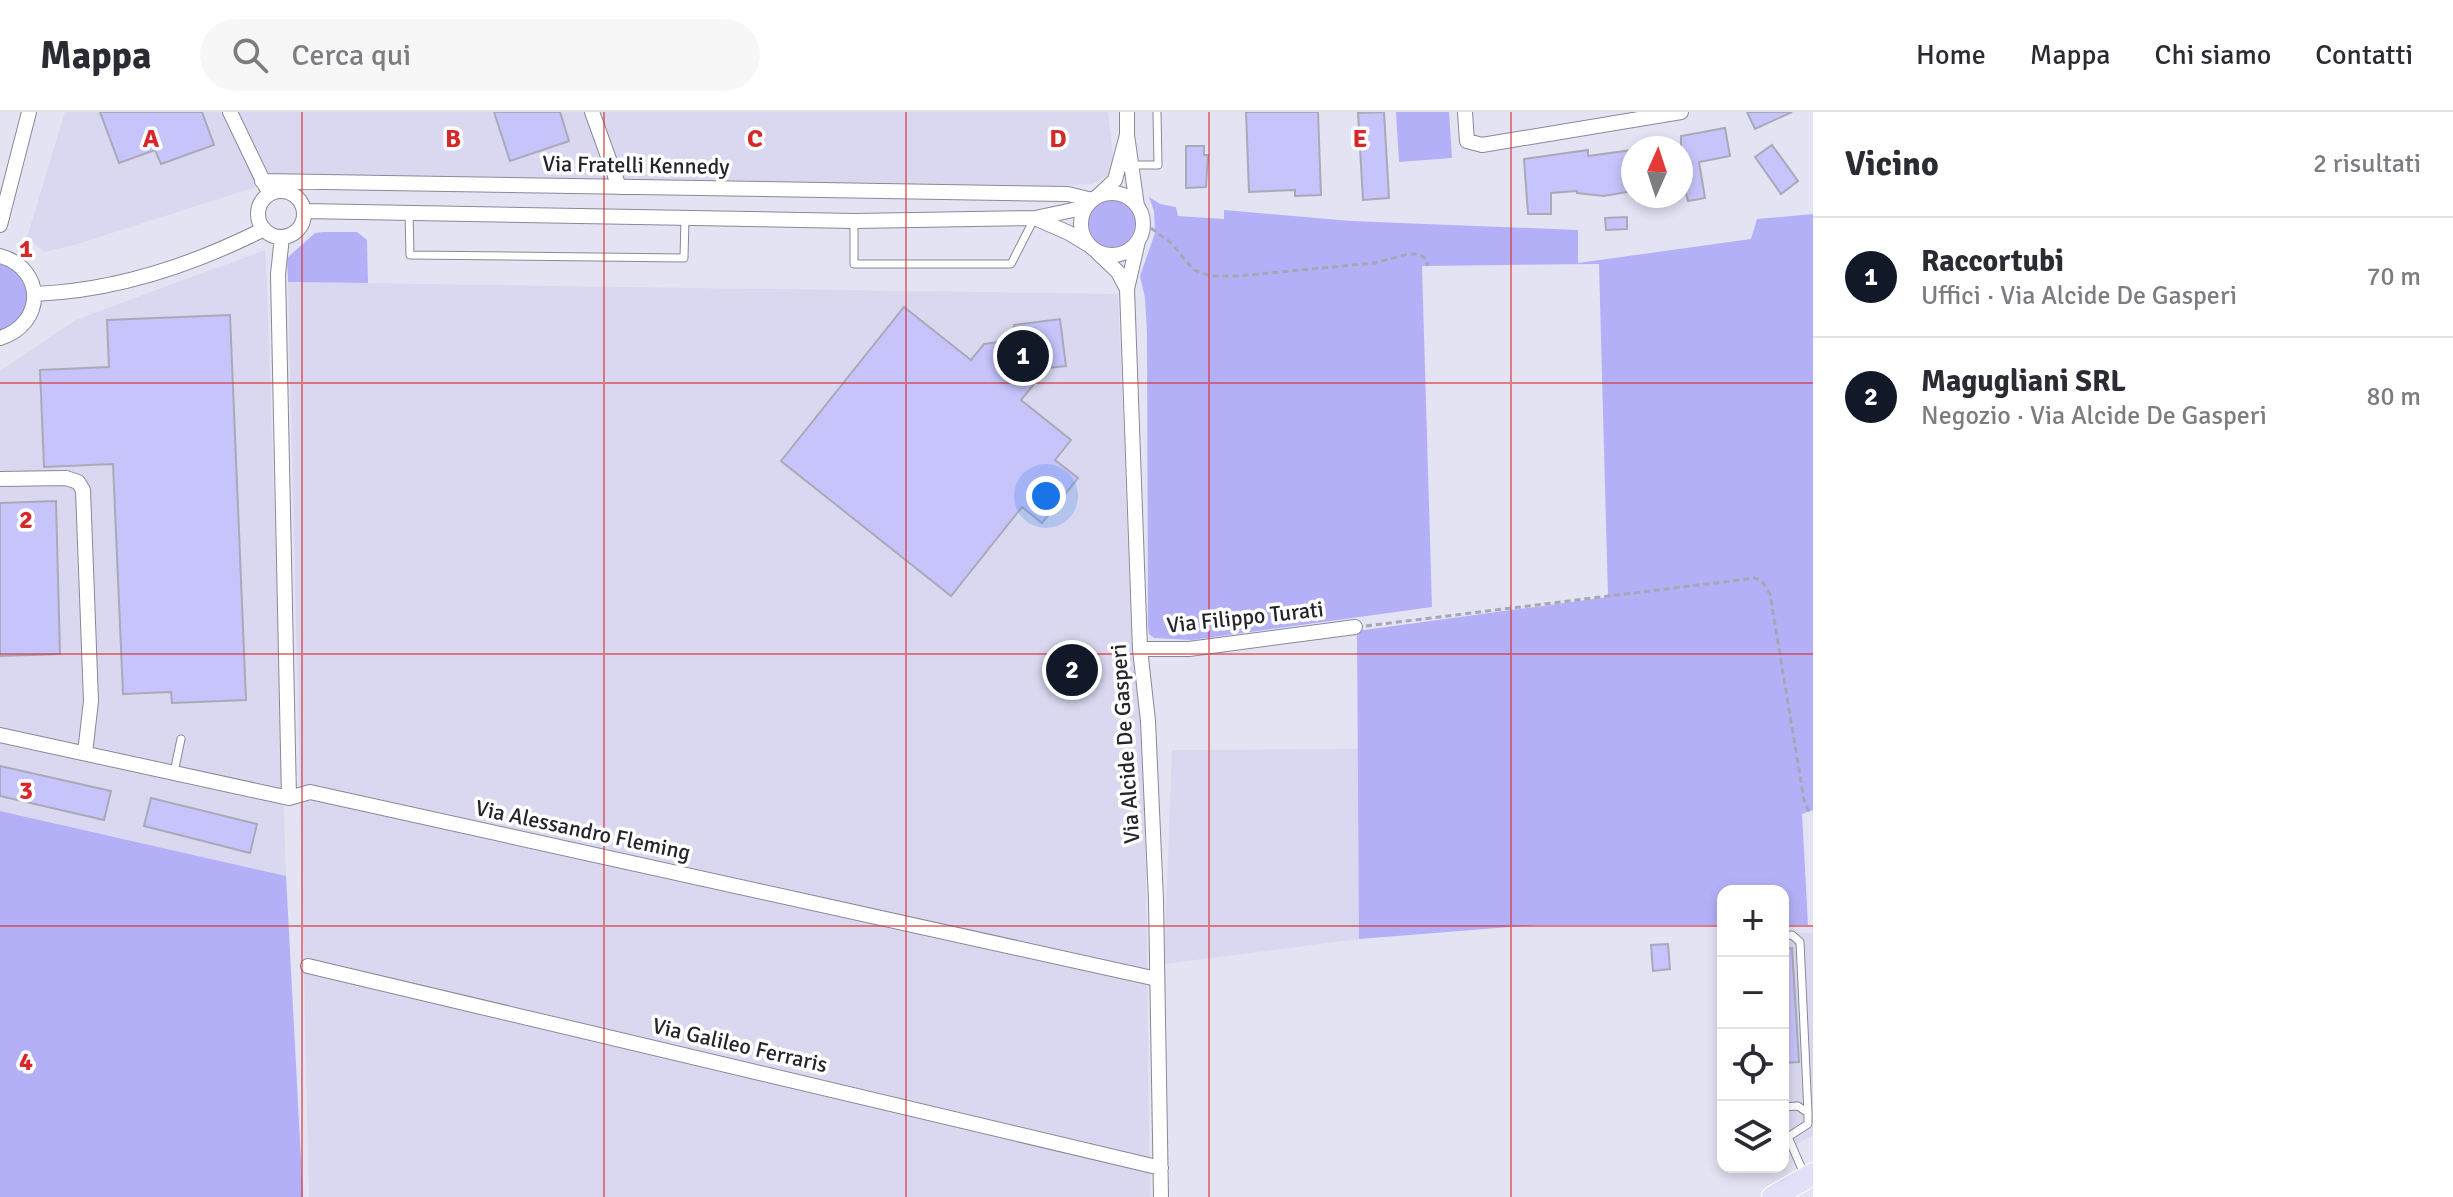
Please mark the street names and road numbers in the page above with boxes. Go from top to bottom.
street label: Via Fratelli Kennedy [542,150,730,180]
street label: Via Filippo Turati [1165,595,1325,639]
street label: Via Alcide De Gasperi [1105,643,1145,845]
street label: Via Alessandro Fleming [473,794,693,866]
street label: Via Galileo Ferraris [650,1012,830,1078]

